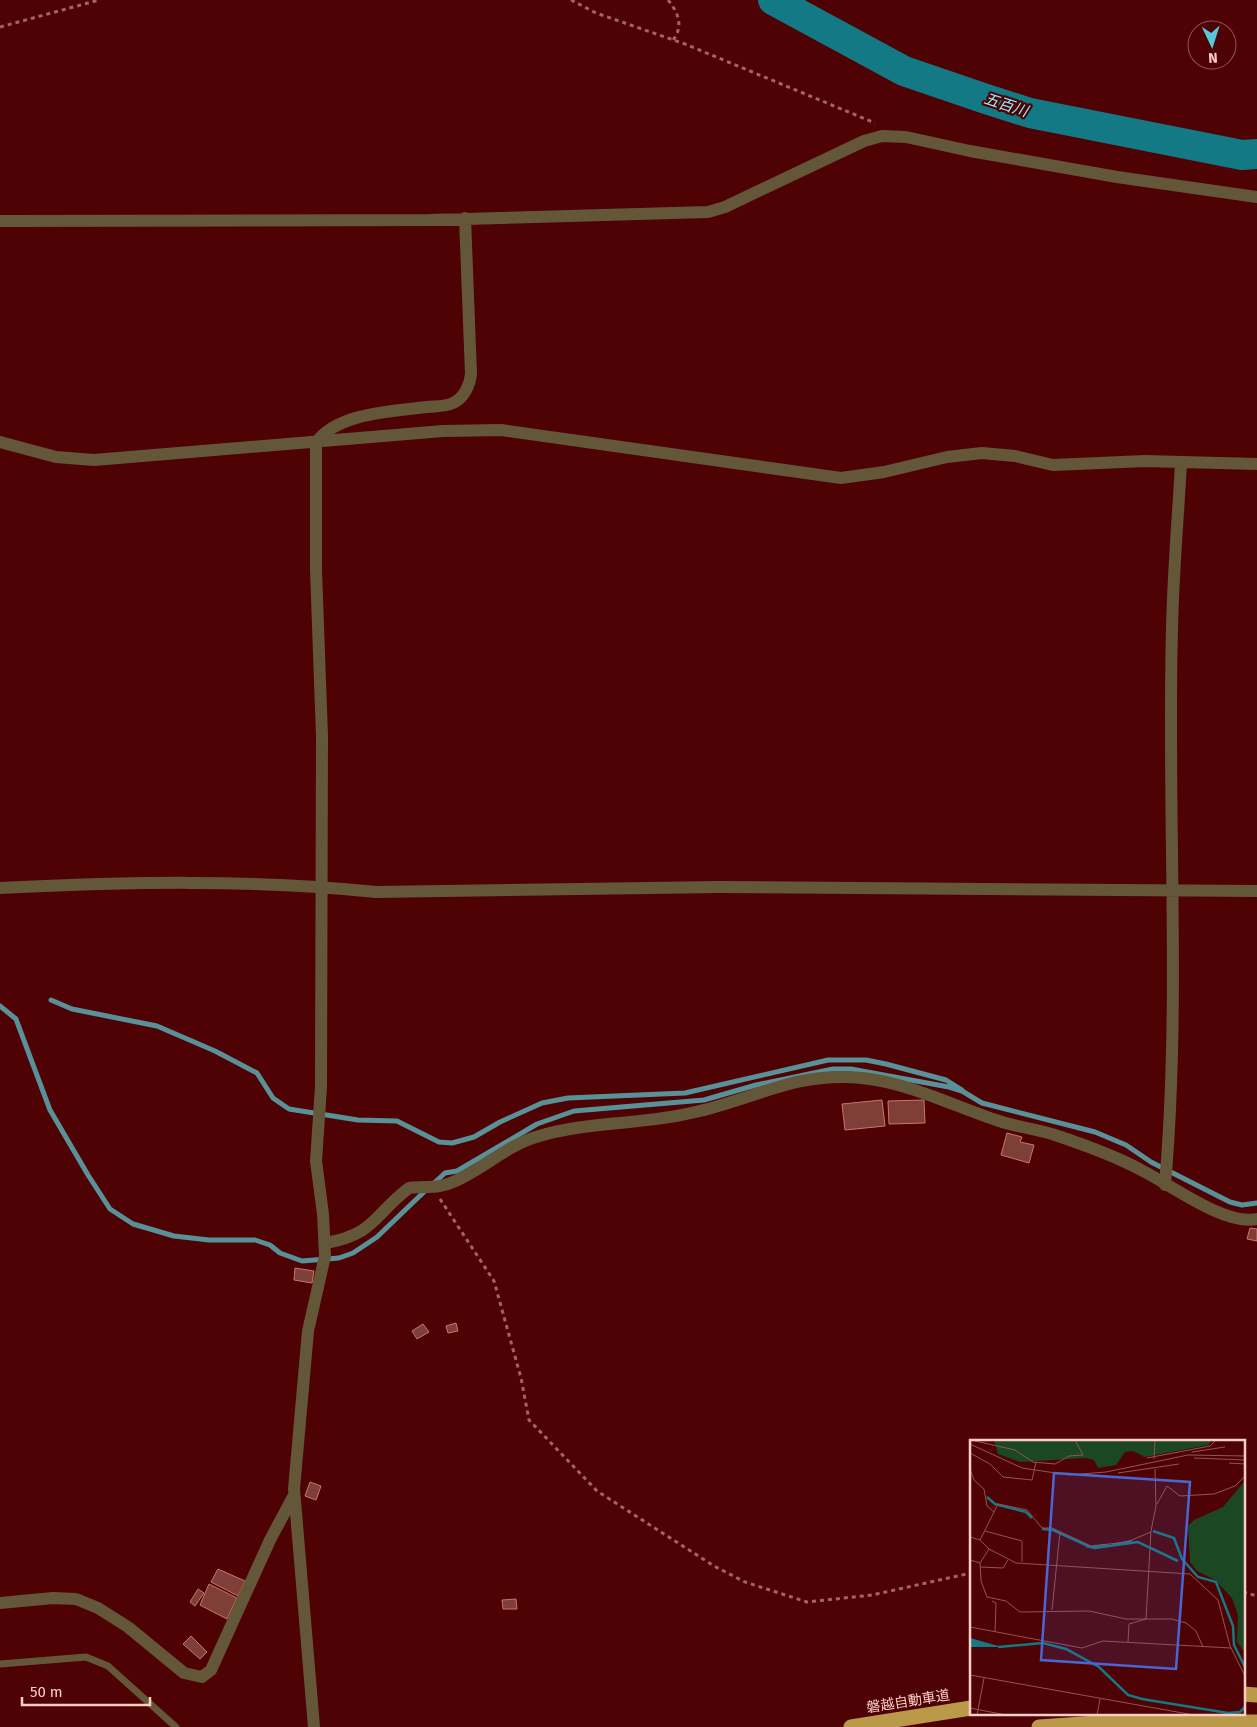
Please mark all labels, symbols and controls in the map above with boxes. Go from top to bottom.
north arrow [1187,20,1237,70]
text: N [1208,49,1218,66]
water label: 五百川 [982,89,1032,121]
inset map [970,1440,1244,1714]
scale bar [22,1674,150,1706]
text: 50 m [30,1683,63,1701]
street label: 磐越自動車道 [865,1687,951,1716]

